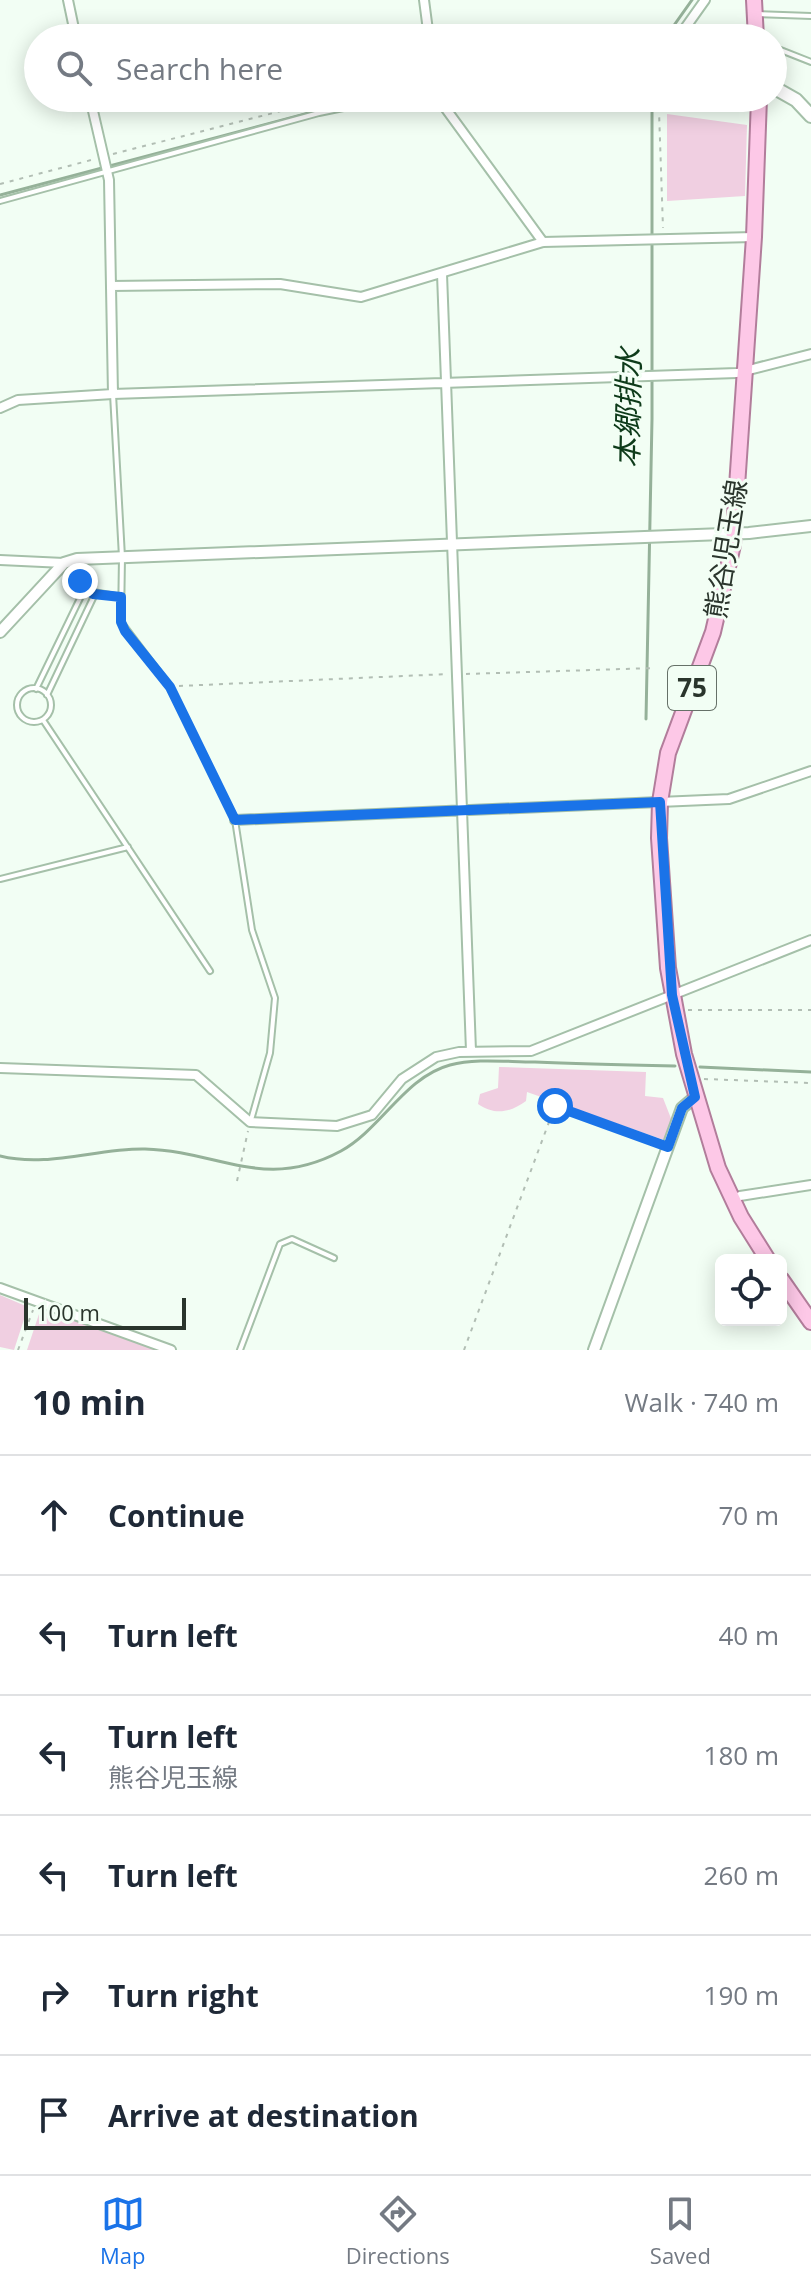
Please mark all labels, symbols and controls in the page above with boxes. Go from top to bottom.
search box [24,24,787,112]
icon: search [52,46,96,90]
text: Search here [116,48,283,89]
water label: 本郷排水 [606,345,649,468]
street label: 熊谷児玉線 [695,477,755,621]
route end [62,563,98,599]
road number: 75 [668,666,716,710]
route start [537,1088,573,1124]
map controls [715,1254,787,1326]
button: locate [715,1254,787,1326]
scale bar [24,1294,186,1330]
text: 100 m [36,1297,100,1327]
text: 10 min [32,1379,146,1425]
text: Walk · 740 m [625,1384,779,1420]
icon: ahead [32,1493,76,1537]
text: Continue [108,1495,245,1536]
text: 70 m [718,1497,779,1533]
icon: left [32,1613,76,1657]
text: Turn left [108,1615,238,1656]
text: 40 m [718,1617,779,1653]
text: Turn left [108,1716,238,1757]
icon: left [32,1733,76,1777]
text: 180 m [704,1737,779,1773]
text: 熊谷児玉線 [108,1759,238,1795]
icon: left [32,1853,76,1897]
text: Turn left [108,1855,238,1896]
text: 260 m [704,1857,779,1893]
icon: right [32,1973,76,2017]
text: Turn right [108,1975,259,2016]
text: 190 m [704,1977,779,2013]
icon: arrive [32,2093,76,2137]
text: Arrive at destination [108,2095,419,2136]
tab: Map [100,2192,146,2270]
tab: Directions [346,2192,450,2270]
tab: Saved [650,2192,711,2270]

